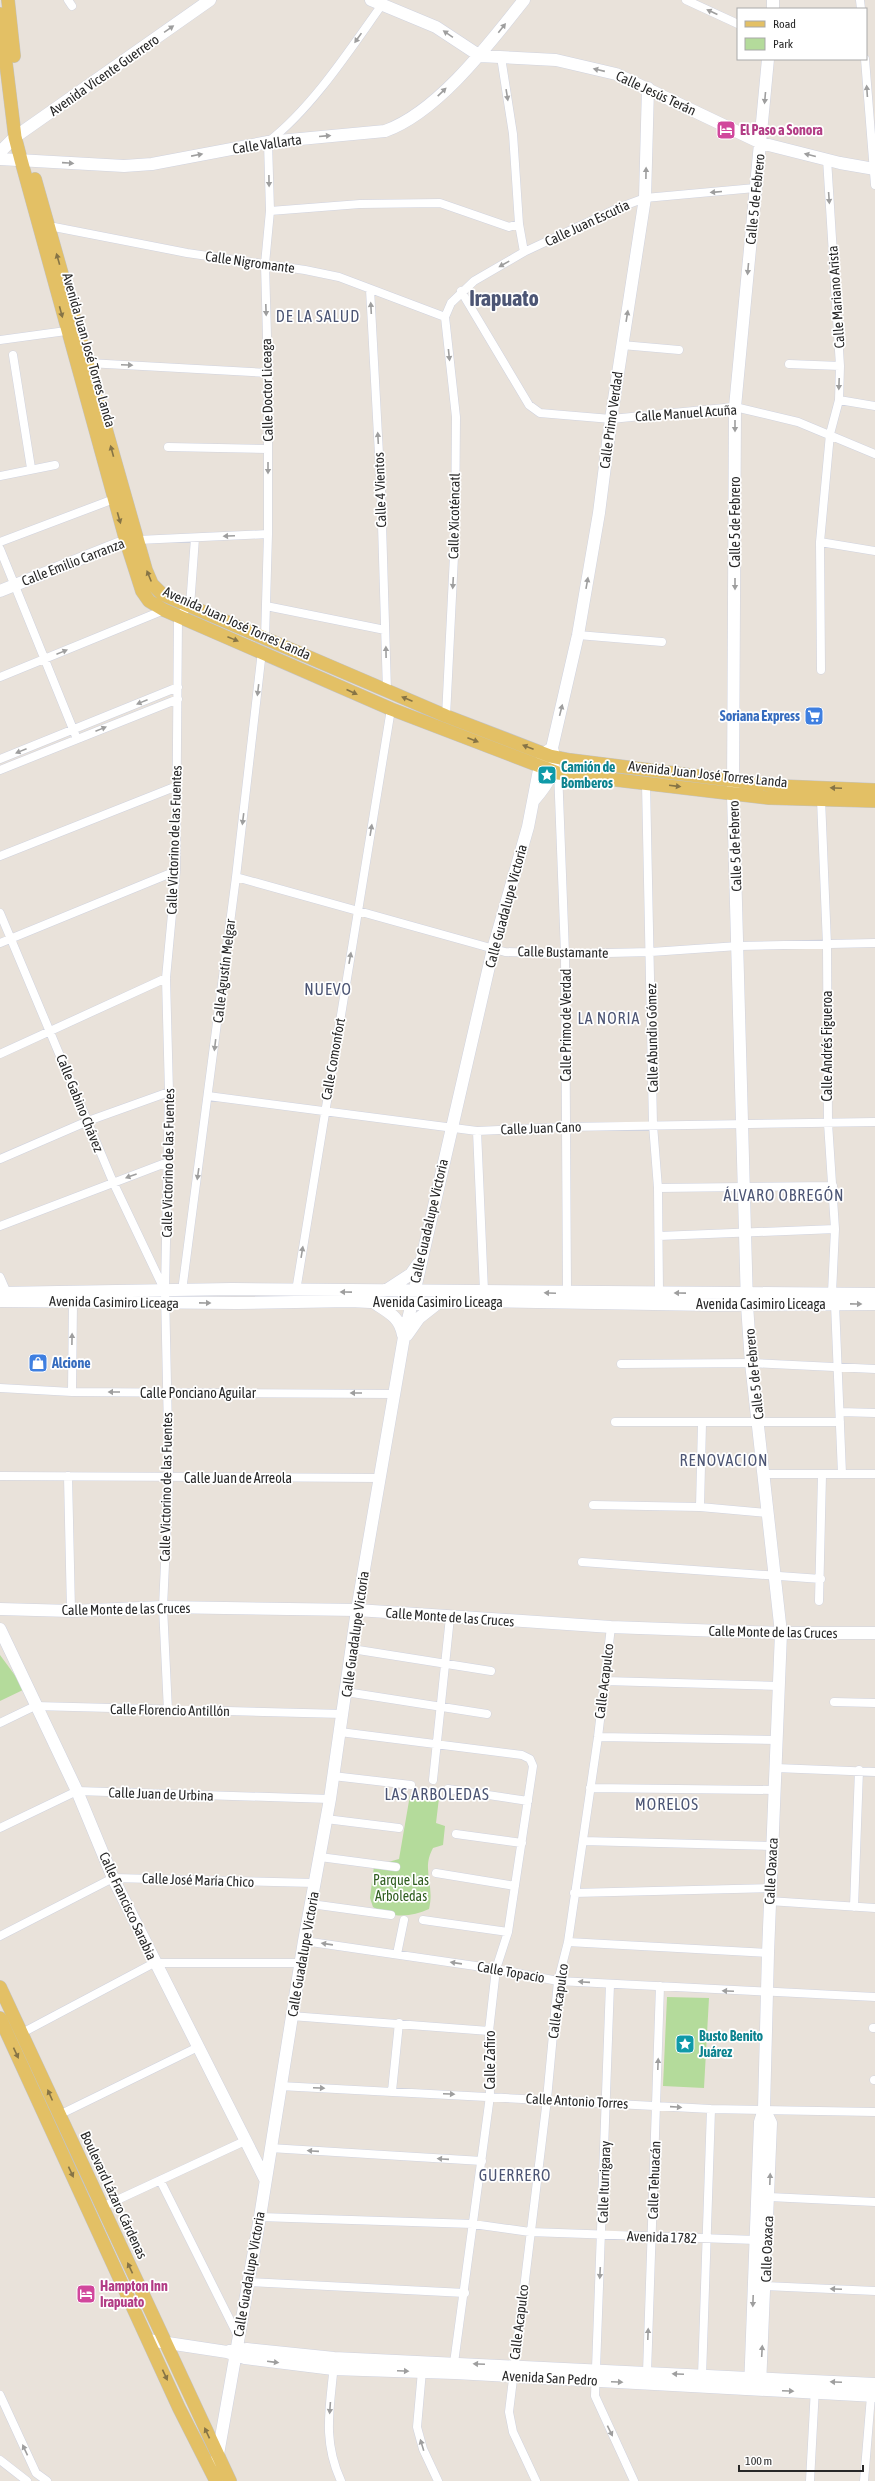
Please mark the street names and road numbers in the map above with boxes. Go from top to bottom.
street label: Avenida Vicente Guerrero [46,31,162,119]
street label: Calle Jesús Terán [613,67,699,119]
street label: Calle Vallarta [231,131,303,157]
street label: Calle 5 de Febrero [742,153,768,245]
street label: Calle Juan Escutia [542,196,632,250]
street label: Calle Mariano Arista [824,245,848,349]
street label: Calle Nigromante [204,248,296,276]
street label: Avenida Juan José Torres Landa [59,271,119,429]
street label: Calle Doctor Liceaga [258,338,276,442]
street label: Calle Primo Verdad [596,370,626,470]
street label: Calle Manuel Acuña [635,401,737,425]
street label: Calle 4 Vientos [371,452,389,528]
street label: Calle Xicoténcatl [445,473,463,559]
street label: Calle 5 de Febrero [727,476,743,568]
street label: Calle Emilio Carranza [19,535,127,589]
street label: Avenida Juan José Torres Landa [161,583,313,663]
street label: Avenida Juan José Torres Landa [628,758,788,790]
street label: Calle Victorino de las Fuentes [163,765,185,915]
street label: Calle 5 de Febrero [725,800,745,892]
street label: Calle Guadalupe Victoria [482,843,530,969]
street label: Calle Agustín Melgar [210,917,238,1024]
street label: Calle Bustamante [517,943,609,961]
street label: Calle Primo de Verdad [558,969,574,1081]
street label: Calle Abundio Gómez [643,983,661,1093]
street label: Calle Andrés Figueroa [819,990,835,1102]
street label: Calle Comonfort [318,1017,348,1101]
street label: Calle Gabino Chávez [53,1052,107,1154]
street label: Calle Victorino de las Fuentes [159,1088,177,1238]
street label: Calle Juan Cano [500,1119,582,1137]
street label: Calle Guadalupe Victoria [407,1157,451,1285]
street label: Avenida Casimiro Liceaga [49,1293,179,1311]
street label: Avenida Casimiro Liceaga [373,1294,503,1310]
street label: Avenida Casimiro Liceaga [696,1296,826,1312]
street label: Calle 5 de Febrero [741,1328,767,1420]
street label: Calle Ponciano Aguilar [140,1385,257,1401]
street label: Calle Victorino de las Fuentes [157,1412,175,1562]
street label: Calle Juan de Arreola [184,1470,292,1486]
street label: Calle Guadalupe Victoria [338,1570,372,1698]
street label: Calle Monte de las Cruces [61,1600,191,1618]
street label: Calle Monte de las Cruces [385,1605,515,1629]
street label: Calle Monte de las Cruces [708,1623,838,1641]
street label: Calle Acapulco [591,1642,617,1720]
street label: Calle Florencio Antillón [110,1701,230,1719]
street label: Calle Juan de Urbina [108,1784,214,1804]
street label: Calle Oaxaca [761,1837,781,1905]
street label: Calle Francisco Sarabia [96,1850,160,1962]
street label: Calle José María Chico [142,1870,254,1890]
street label: Calle Guadalupe Victoria [284,1890,322,2018]
street label: Calle Topacio [476,1958,546,1986]
street label: Calle Acapulco [545,1962,571,2040]
street label: Calle Zafiro [482,2031,498,2089]
street label: Calle Antonio Torres [525,2090,629,2112]
street label: Boulevard Lázaro Cárdenas [77,2129,151,2261]
street label: Calle Iturrigaray [595,2140,613,2224]
street label: Calle Tehuacán [645,2140,663,2220]
street label: Calle Guadalupe Victoria [230,2210,268,2338]
street label: Calle Oaxaca [758,2215,776,2283]
street label: Avenida 1782 [627,2228,697,2246]
street label: Calle Acapulco [506,2283,532,2361]
street label: Avenida San Pedro [502,2368,598,2388]

